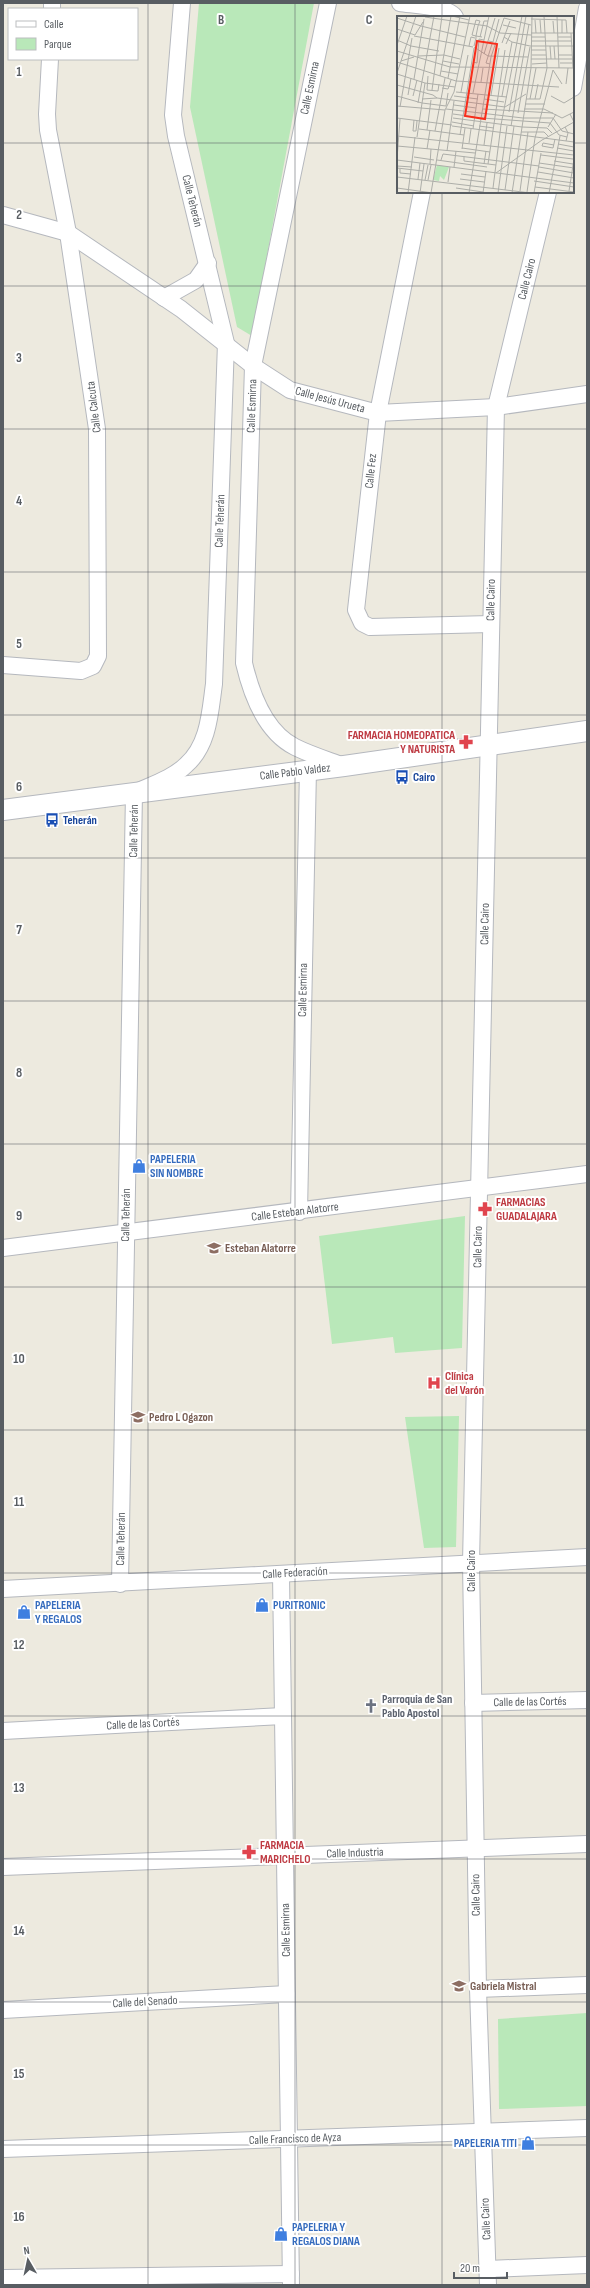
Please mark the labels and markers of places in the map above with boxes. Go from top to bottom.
place label: FARMACIA HOMEOPATICA Y NATURISTA [348,728,455,757]
pharmacy icon: FARMACIA HOMEOPATICA Y NATURISTA [458,734,474,750]
bus stop icon: Cairo [394,769,410,785]
place label: Cairo [413,770,435,785]
bus stop icon: Teherán [44,812,60,828]
place label: Teherán [63,813,97,828]
place label: PAPELERIA SIN NOMBRE [150,1152,203,1181]
shop icon: PAPELERIA SIN NOMBRE [131,1158,147,1174]
place label: FARMACIAS GUADALAJARA [496,1195,557,1224]
pharmacy icon: FARMACIAS GUADALAJARA [477,1201,493,1217]
school or university icon: Esteban Alatorre [206,1240,222,1256]
place label: Esteban Alatorre [225,1241,296,1256]
place label: Clínica del Varón [445,1369,484,1398]
hospital icon: Clínica del Varón [426,1375,442,1391]
school or university icon: Pedro L Ogazon [130,1409,146,1425]
place label: Pedro L Ogazon [149,1410,213,1425]
shop icon: PURITRONIC [254,1597,270,1613]
place label: PAPELERIA Y REGALOS [35,1598,82,1627]
place label: PURITRONIC [273,1598,326,1613]
shop icon: PAPELERIA Y REGALOS [16,1604,32,1620]
place label: Parroquia de San Pablo Apostol [382,1692,452,1721]
church icon: Parroquia de San Pablo Apostol [363,1698,379,1714]
place label: FARMACIA MARICHELO [260,1838,310,1867]
pharmacy icon: FARMACIA MARICHELO [241,1844,257,1860]
school or university icon: Gabriela Mistral [451,1978,467,1994]
place label: Gabriela Mistral [470,1979,536,1994]
shop icon: PAPELERIA TITI [520,2135,536,2151]
place label: PAPELERIA TITI [454,2136,517,2151]
place label: PAPELERIA Y REGALOS DIANA [292,2220,360,2249]
shop icon: PAPELERIA Y REGALOS DIANA [273,2226,289,2242]

